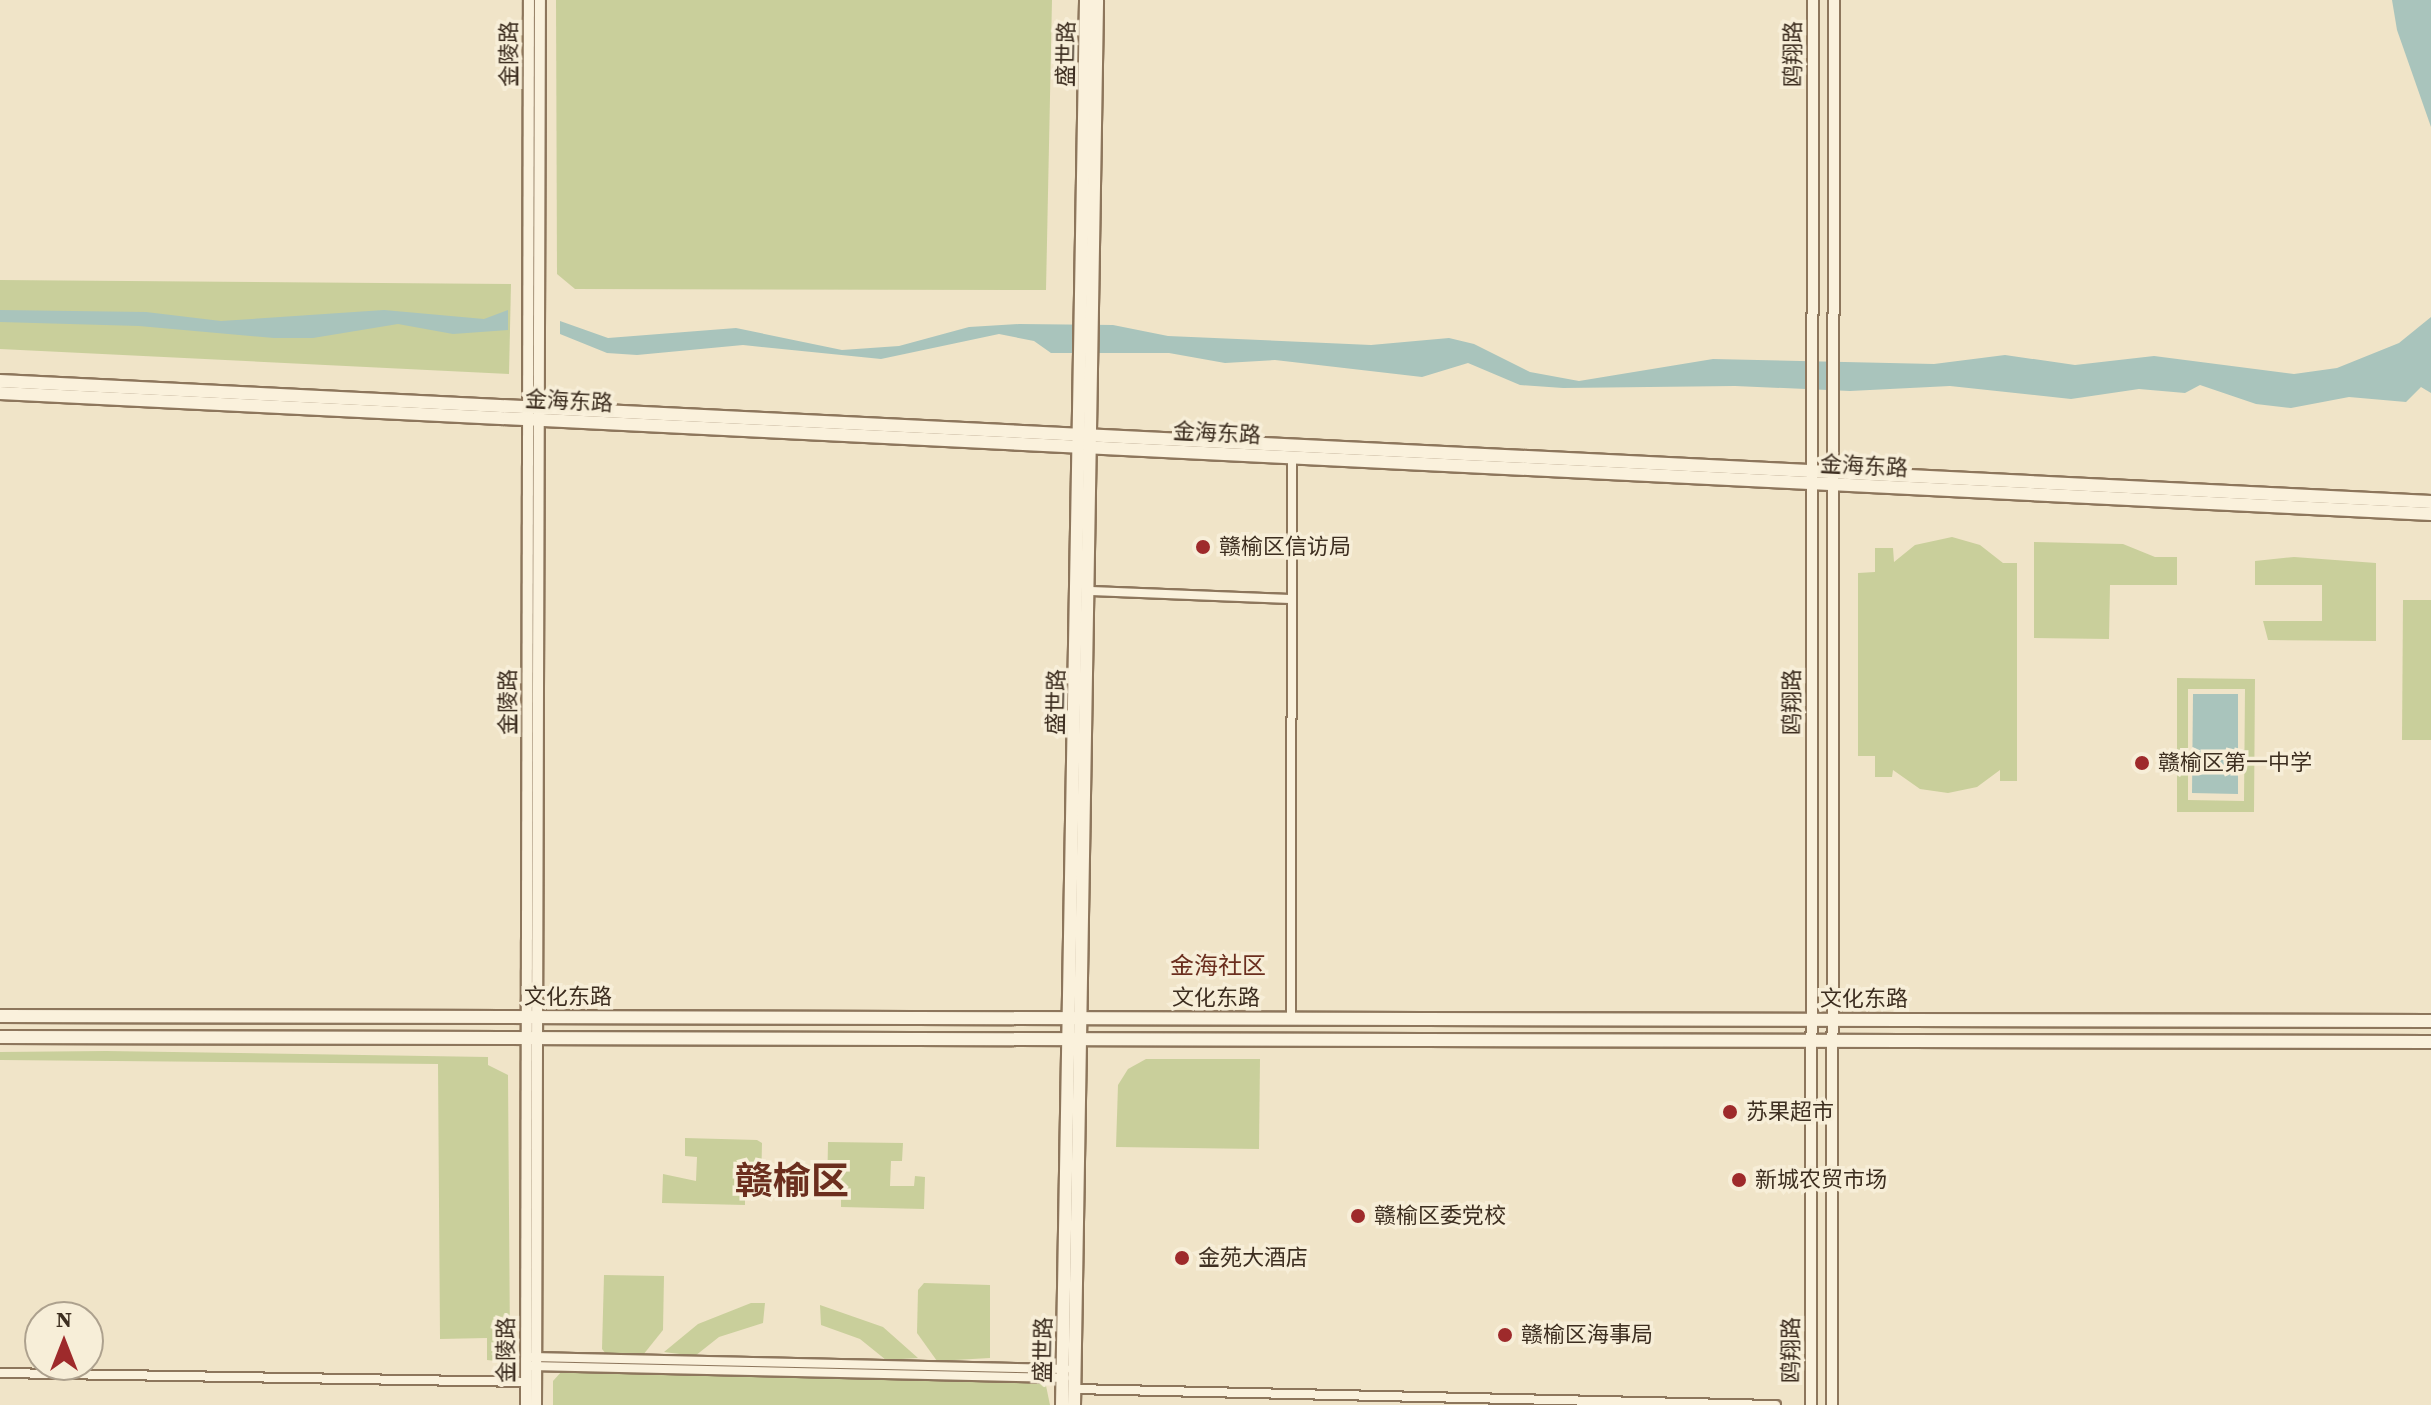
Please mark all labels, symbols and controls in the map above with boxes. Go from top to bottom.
street label: 金陵路 [496,21,522,87]
street label: 盛世路 [1052,21,1080,87]
street label: 鸥翔路 [1780,21,1806,87]
street label: 金海东路 [524,386,614,416]
street label: 金海东路 [1172,418,1262,448]
street label: 金海东路 [1819,451,1909,481]
place label: 赣榆区信访局 [1219,534,1351,560]
marker: 赣榆区信访局 [1194,538,1212,556]
street label: 金陵路 [495,669,521,735]
street label: 盛世路 [1042,669,1070,735]
street label: 鸥翔路 [1779,669,1805,735]
place label: 赣榆区第一中学 [2158,750,2312,776]
marker: 赣榆区第一中学 [2133,754,2151,772]
district label: 金海社区 [1170,952,1266,980]
street label: 文化东路 [524,984,612,1010]
street label: 文化东路 [1172,985,1260,1011]
street label: 文化东路 [1820,986,1908,1012]
place label: 苏果超市 [1746,1099,1834,1125]
marker: 苏果超市 [1721,1103,1739,1121]
district label: 赣榆区 [735,1159,849,1205]
place label: 新城农贸市场 [1755,1167,1887,1193]
marker: 新城农贸市场 [1730,1171,1748,1189]
place label: 赣榆区委党校 [1374,1203,1506,1229]
marker: 赣榆区委党校 [1349,1207,1367,1225]
place label: 金苑大酒店 [1198,1245,1308,1271]
marker: 金苑大酒店 [1173,1249,1191,1267]
north arrow [24,1301,104,1381]
text: N [56,1304,72,1334]
street label: 金陵路 [493,1317,519,1383]
street label: 盛世路 [1029,1317,1057,1383]
street label: 鸥翔路 [1778,1317,1804,1383]
place label: 赣榆区海事局 [1521,1322,1653,1348]
marker: 赣榆区海事局 [1496,1326,1514,1344]

